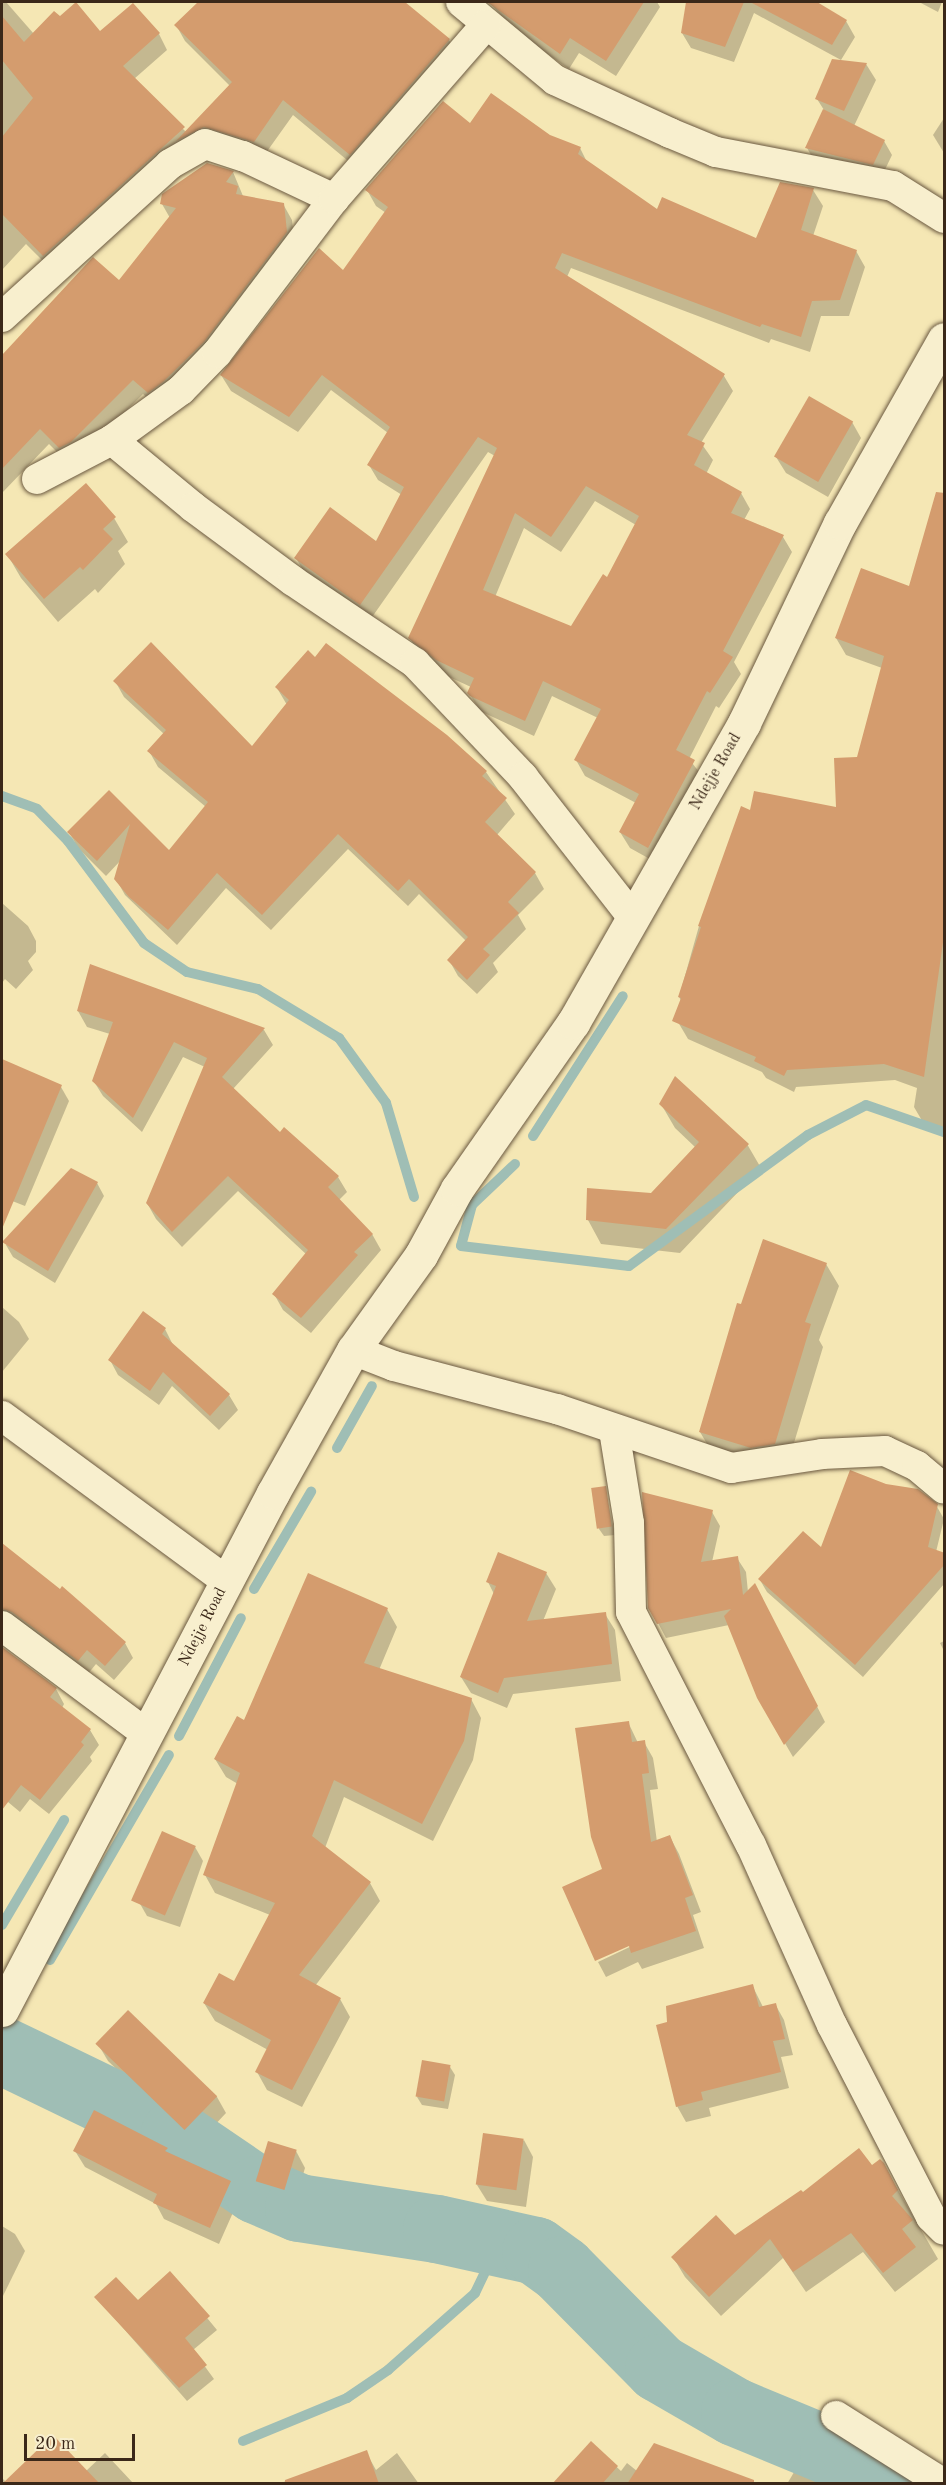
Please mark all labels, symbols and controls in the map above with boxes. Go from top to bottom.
street label: Ndejje Road [686,730,746,814]
street label: Ndejje Road [175,1584,231,1670]
scale bar [27,2422,138,2460]
text: 20 m [35,2435,75,2453]

